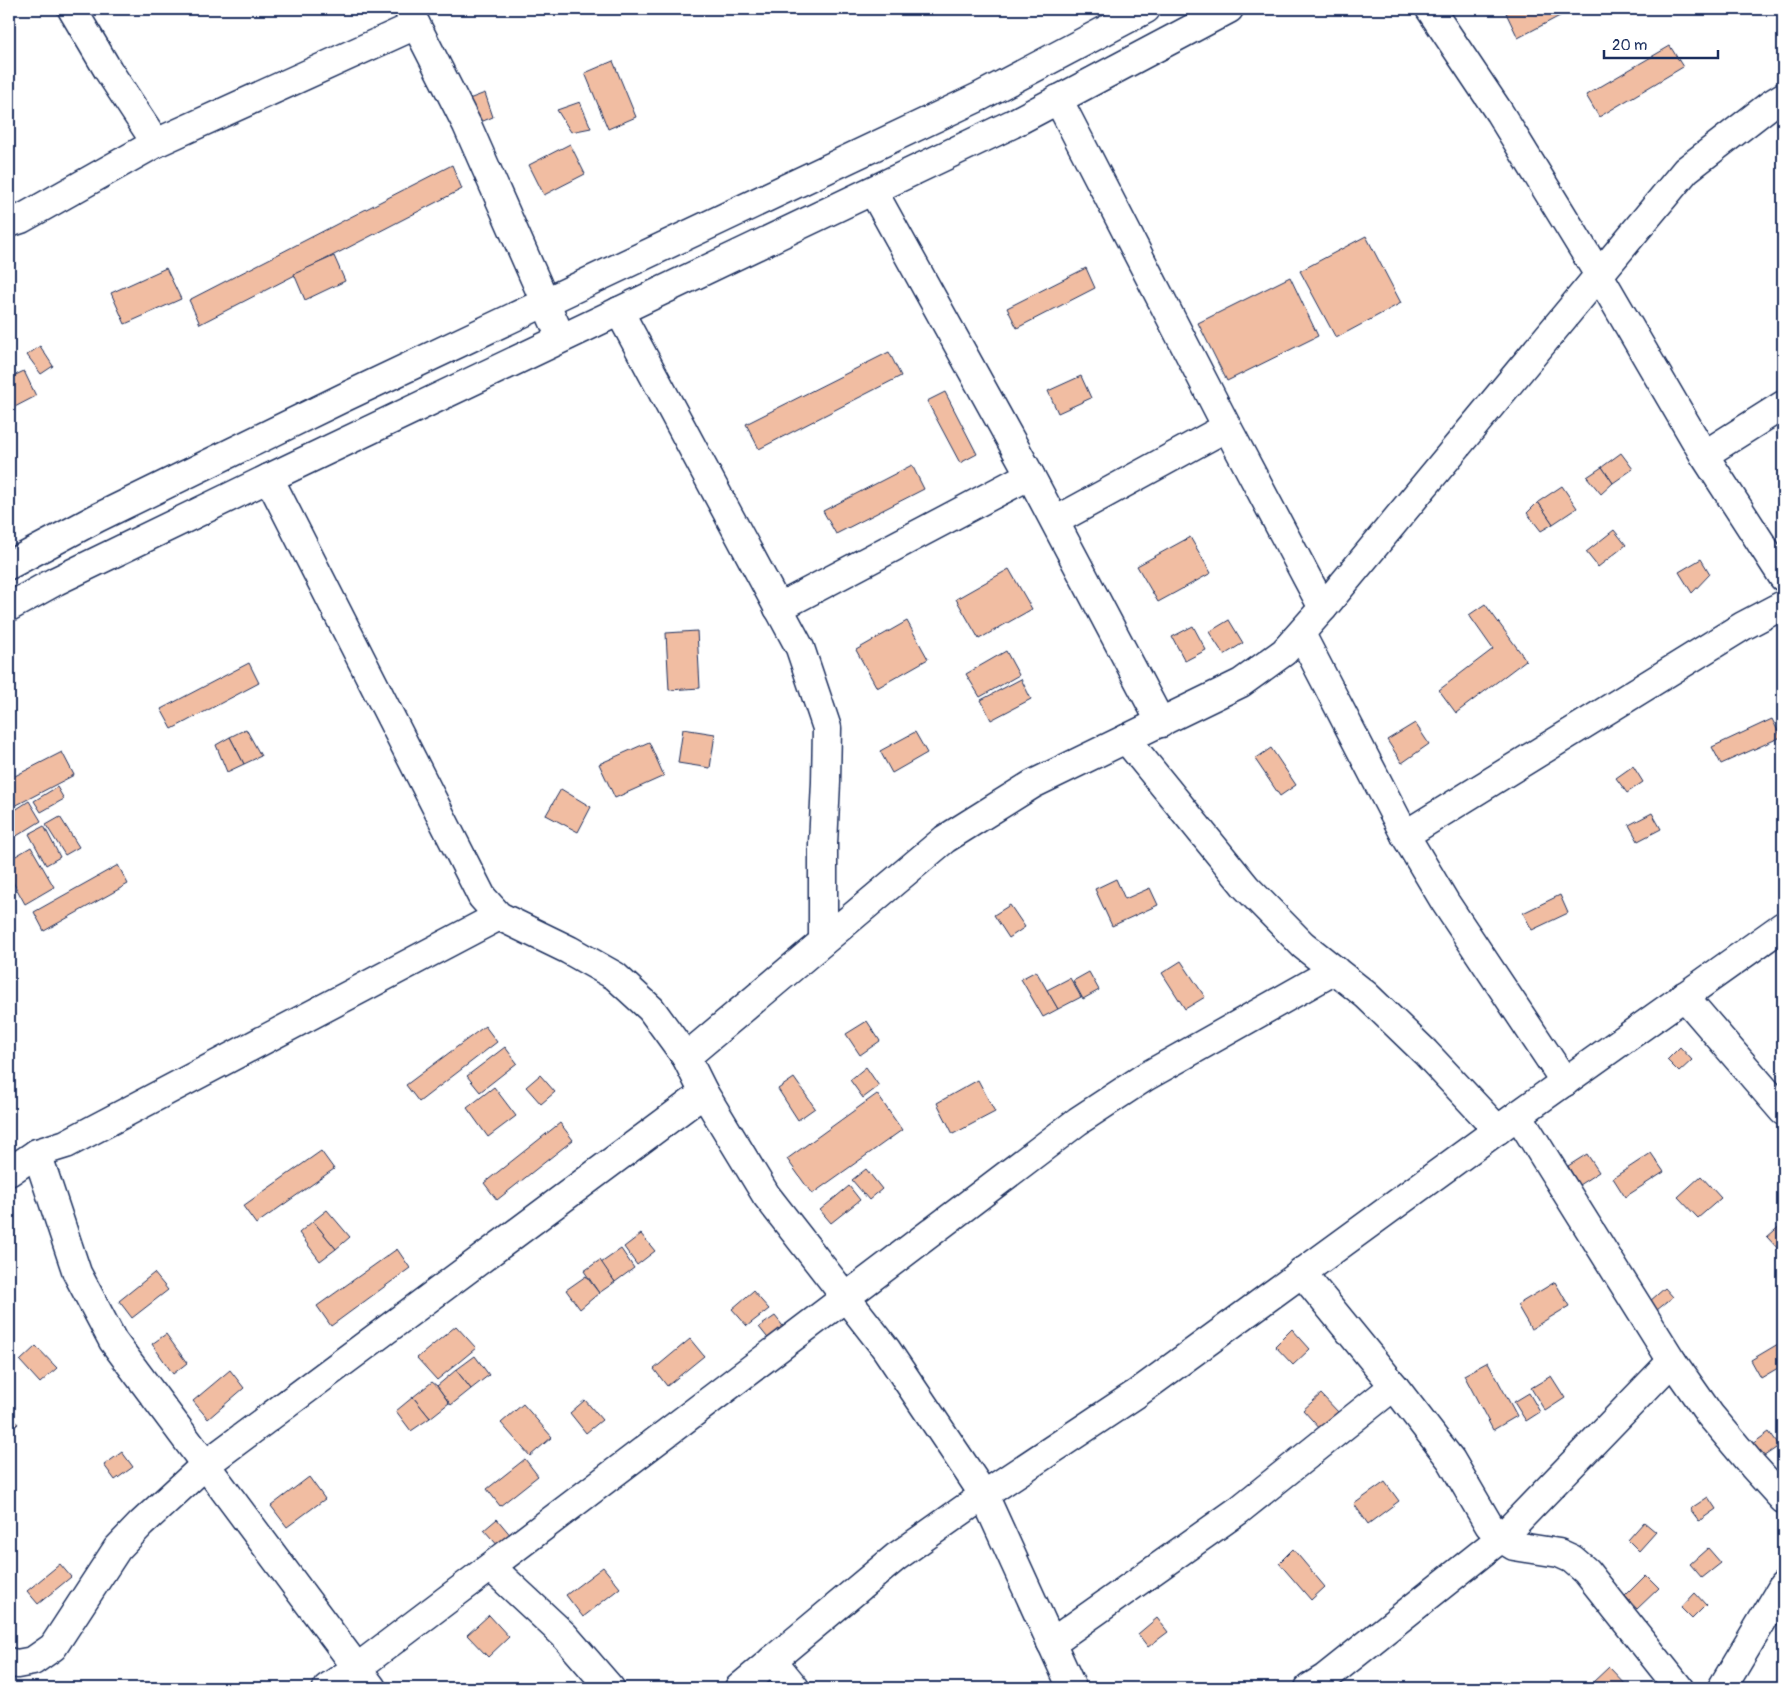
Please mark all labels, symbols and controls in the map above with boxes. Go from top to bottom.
scale bar [1604,28,1718,60]
text: 20 m [1612,36,1647,55]

